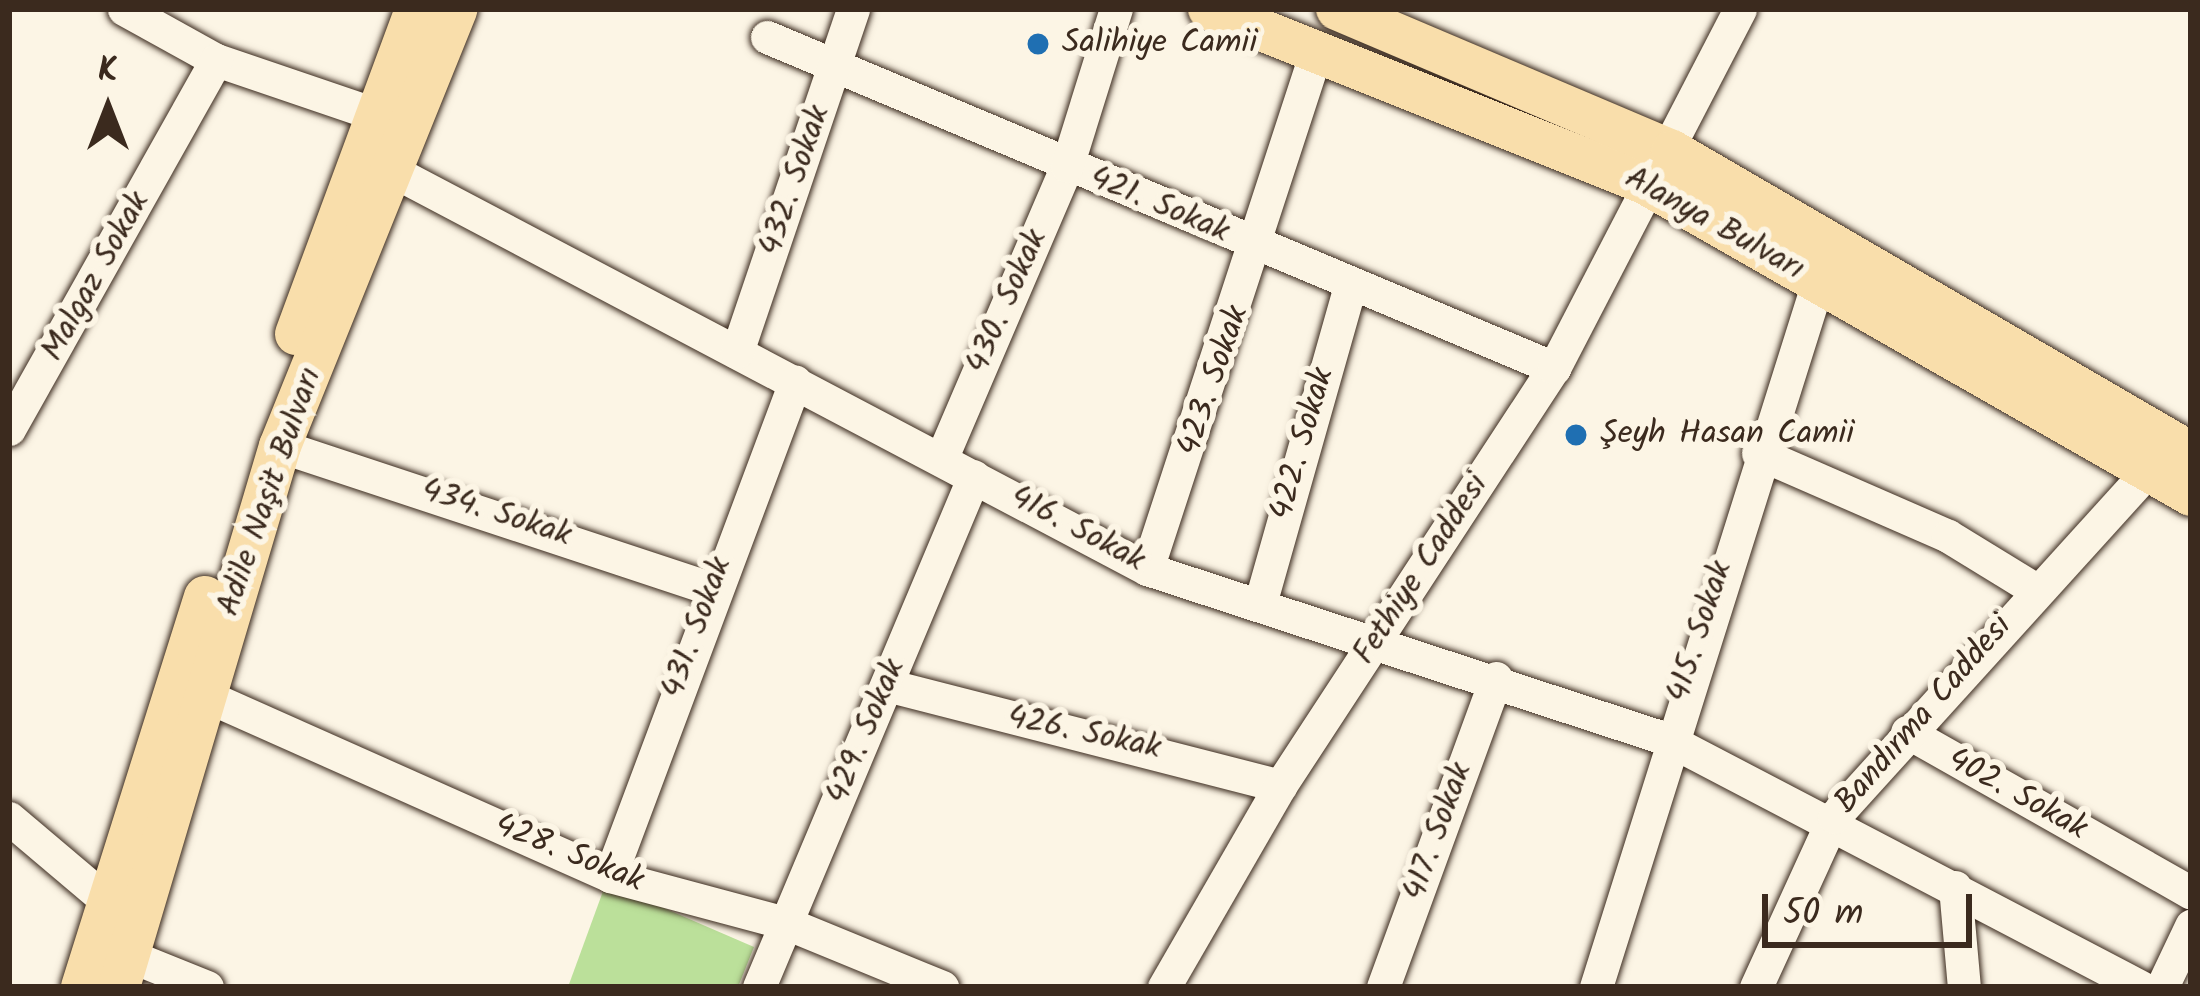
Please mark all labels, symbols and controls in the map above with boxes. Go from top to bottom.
place label: Salihiye Camii [1062,24,1257,64]
marker: Salihiye Camii [1025,31,1051,57]
text: K [98,45,118,98]
north arrow [48,48,168,168]
street label: 432. Sokak [752,101,840,261]
street label: 421. Sokak [1083,159,1235,253]
street label: Alanya Bulvarı [1617,159,1811,291]
street label: Malgaz Sokak [34,185,160,369]
street label: 430. Sokak [959,224,1057,380]
street label: 423. Sokak [1170,301,1258,461]
street label: Adile Naşit Bulvarı [210,363,332,621]
street label: 422. Sokak [1262,363,1344,525]
place label: Şeyh Hasan Camii [1600,415,1854,455]
marker: Şeyh Hasan Camii [1563,422,1589,448]
street label: Fethiye Caddesi [1346,467,1498,673]
street label: 434. Sokak [416,471,576,557]
street label: 416. Sokak [1003,478,1151,582]
street label: 431. Sokak [654,552,742,704]
street label: 415. Sokak [1660,556,1742,708]
street label: Bandırma Caddesi [1827,608,2021,822]
street label: 429. Sokak [819,654,915,810]
street label: 426. Sokak [1004,698,1164,770]
street label: 402. Sokak [1940,740,2094,850]
street label: 417. Sokak [1396,758,1482,906]
street label: 428. Sokak [489,806,649,902]
scale bar [1768,870,1978,944]
text: 50 m [1783,886,1863,943]

